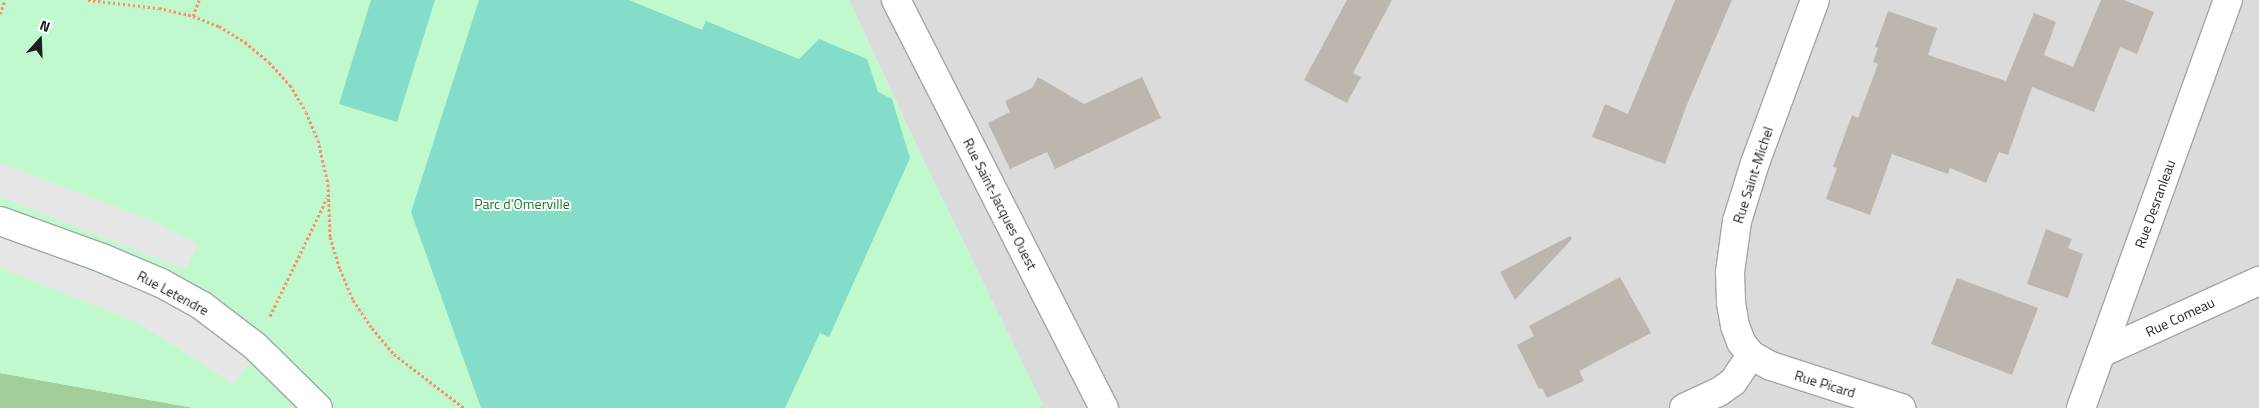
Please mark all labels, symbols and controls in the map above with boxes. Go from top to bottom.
text: N [37,14,53,37]
north arrow [15,15,65,65]
street label: Rue Saint-Michel [1729,124,1777,226]
street label: Rue Saint-Jacques Ouest [960,135,1040,273]
street label: Rue Desranleau [2131,157,2179,251]
park label: Parc d'Omerville [474,196,570,212]
street label: Rue Letendre [134,267,212,319]
street label: Rue Comeau [2143,294,2217,340]
street label: Rue Picard [1793,367,1857,401]

